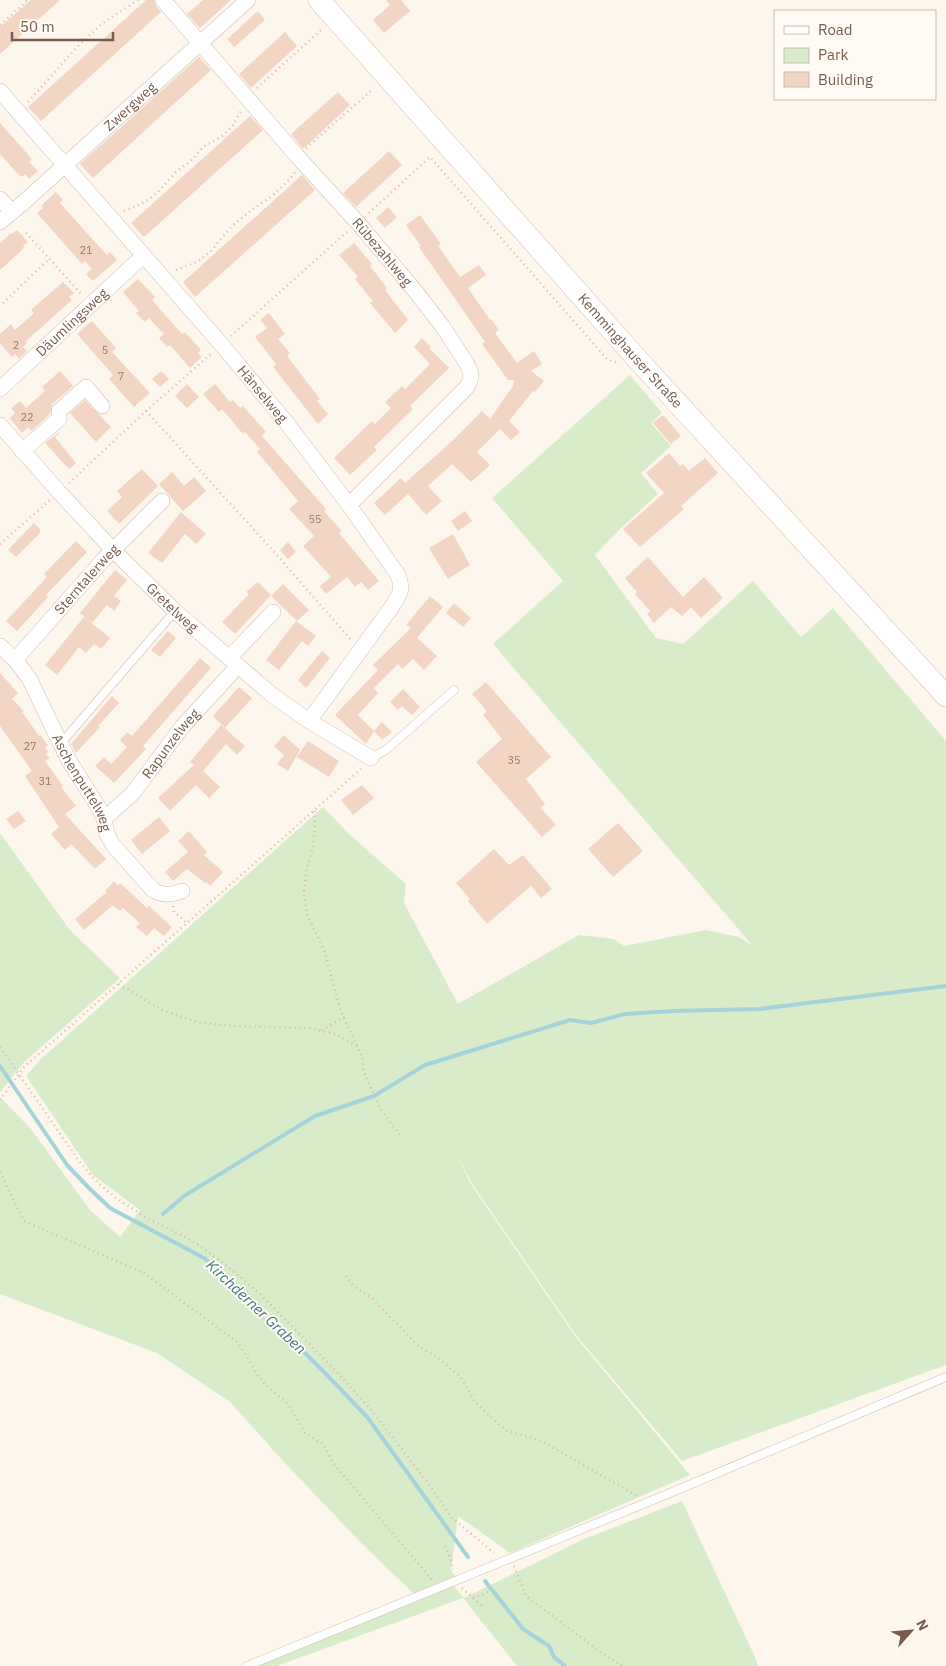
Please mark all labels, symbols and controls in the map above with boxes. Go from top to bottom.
scale bar [12,10,114,42]
legend [774,10,936,100]
text: 50 m [20,17,55,36]
text: Road [818,20,853,39]
text: Park [818,45,848,64]
text: Building [818,70,873,89]
street label: Zwergweg [100,78,160,135]
street label: Rübezahlweg [348,214,417,290]
house number: 21 [79,243,93,257]
street label: Däumlingsweg [32,284,112,360]
street label: Kemminghauser Straße [574,290,687,412]
house number: 2 [13,338,19,352]
house number: 5 [102,343,108,357]
street label: Hänselweg [234,362,292,427]
house number: 7 [118,369,124,383]
house number: 22 [20,410,34,424]
house number: 55 [308,512,322,526]
street label: Sterntalerweg [50,540,123,618]
street label: Gretelweg [142,579,202,636]
street label: Rapunzelweg [138,704,204,782]
street label: Aschenputtelweg [48,731,115,834]
house number: 27 [23,739,37,753]
house number: 35 [507,753,521,767]
house number: 31 [38,774,52,788]
water label: Kirchderner Graben [202,1255,310,1358]
north arrow [886,1606,936,1656]
text: N [912,1616,933,1634]

